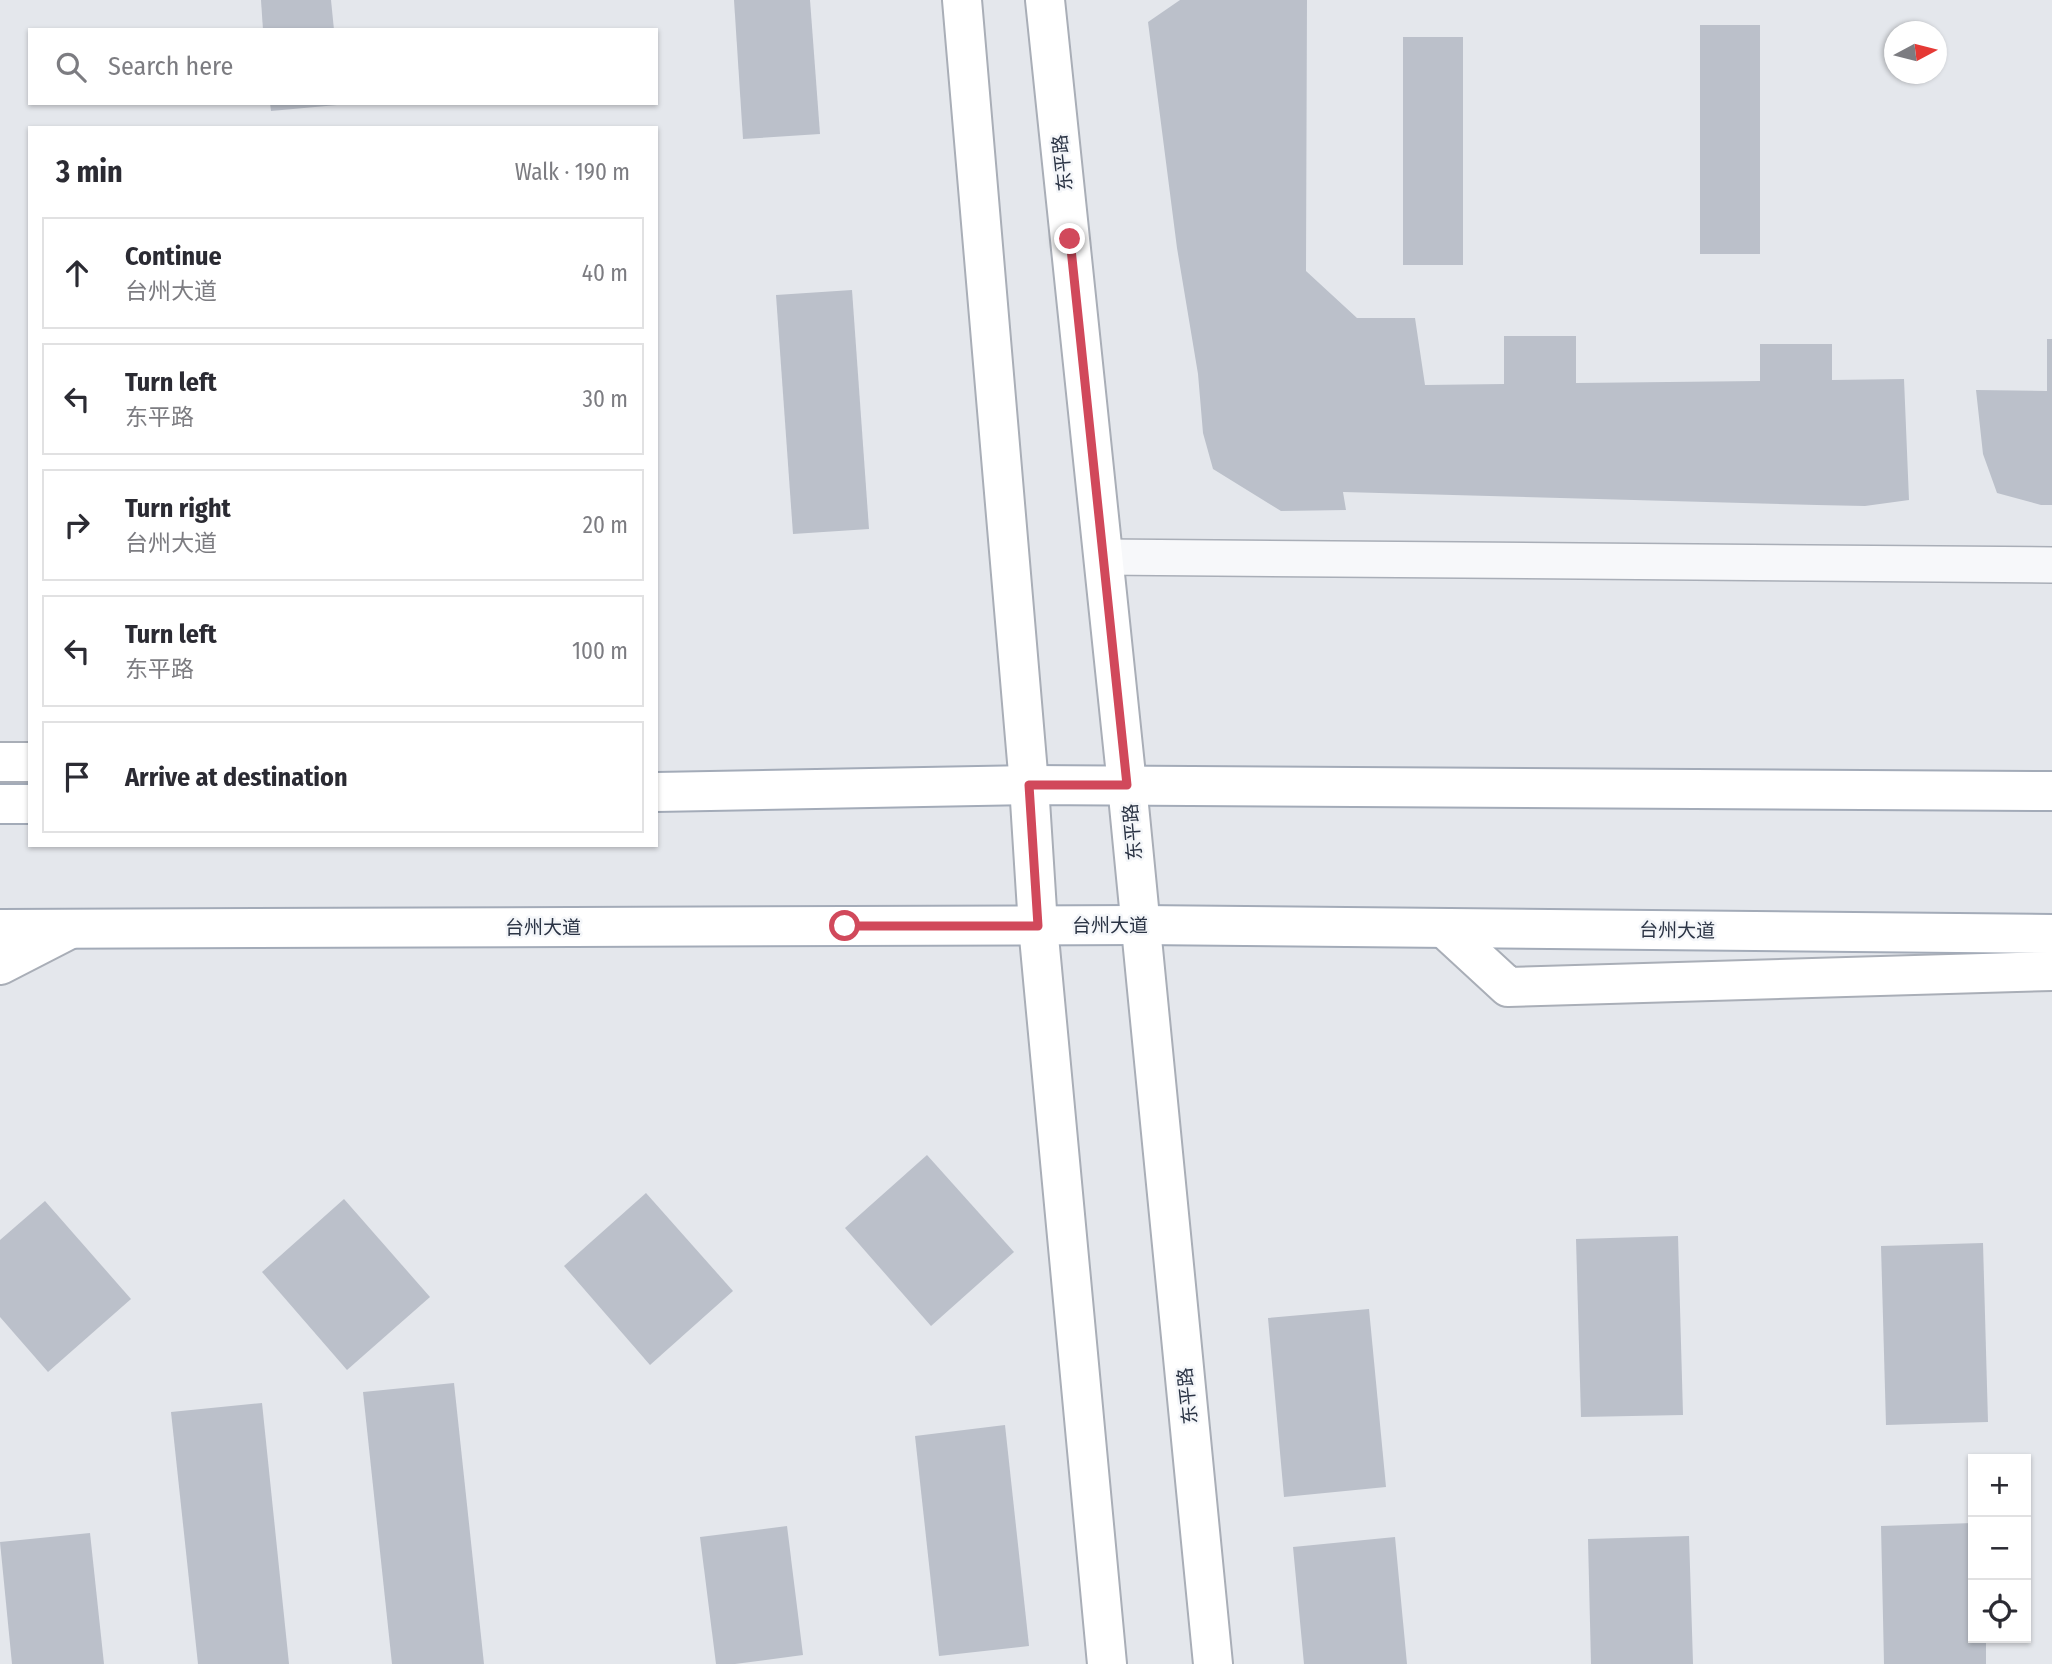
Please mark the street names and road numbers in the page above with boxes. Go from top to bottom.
street label: 东平路 [1048,133,1077,193]
street label: 东平路 [1119,803,1146,861]
street label: 台州大道 [1072,914,1148,937]
street label: 台州大道 [505,916,581,939]
street label: 台州大道 [1639,918,1715,943]
street label: 东平路 [1173,1366,1202,1426]

